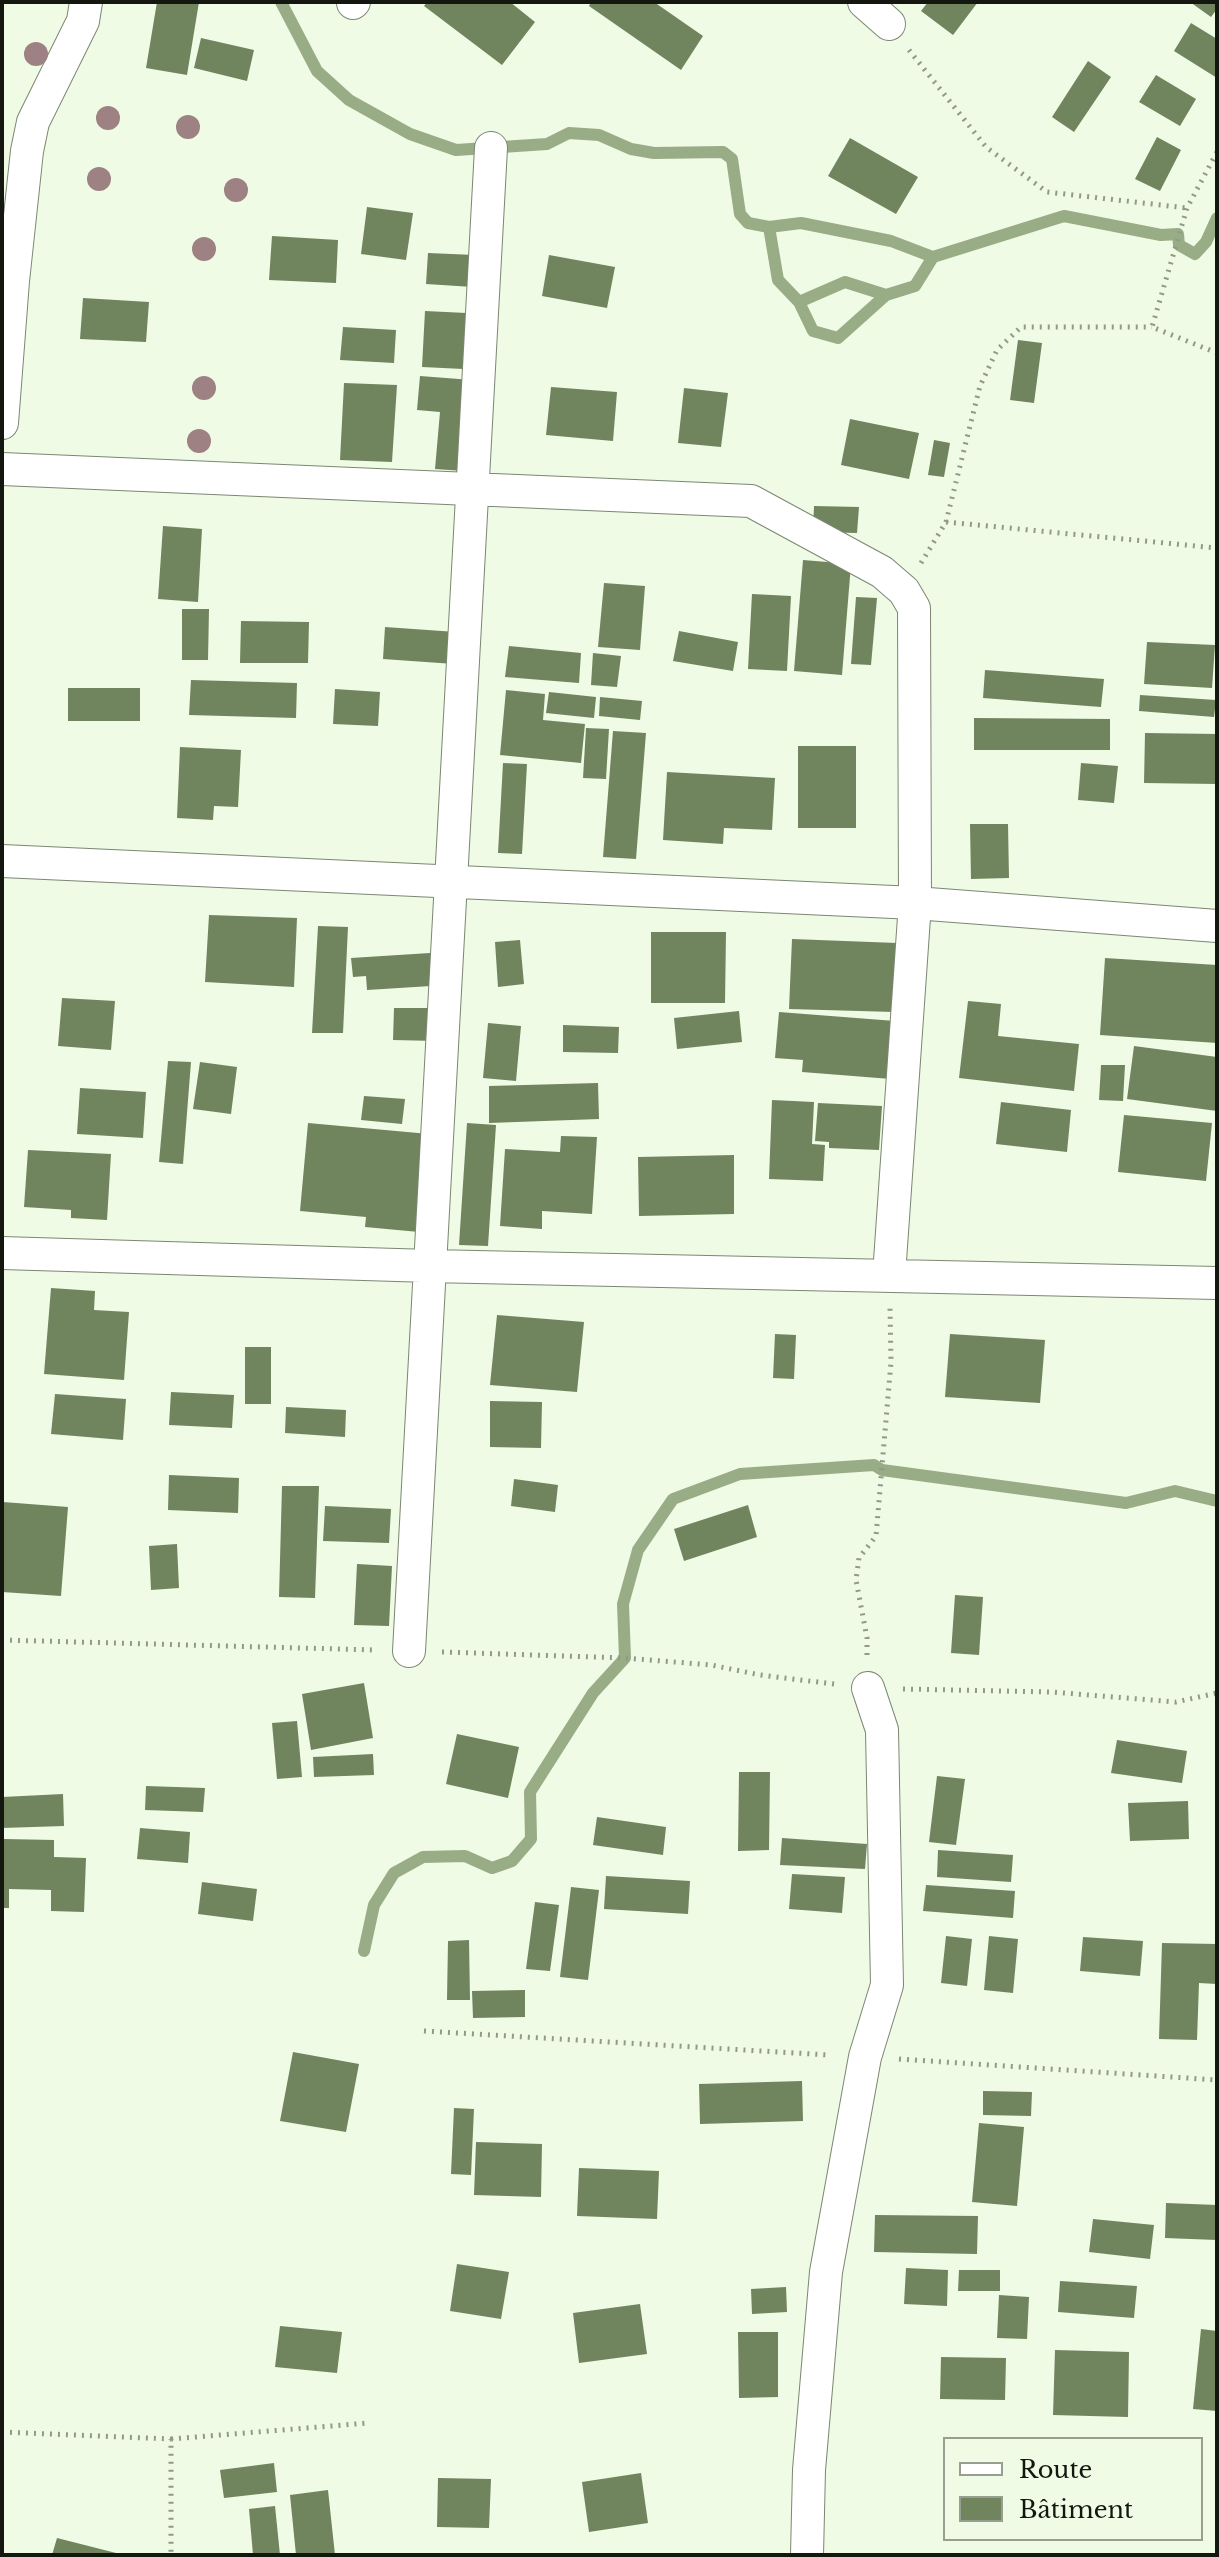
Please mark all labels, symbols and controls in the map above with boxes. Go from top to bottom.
legend [943,2437,1203,2541]
text: Route [1019,2455,1092,2484]
text: Bâtiment [1019,2495,1133,2524]

